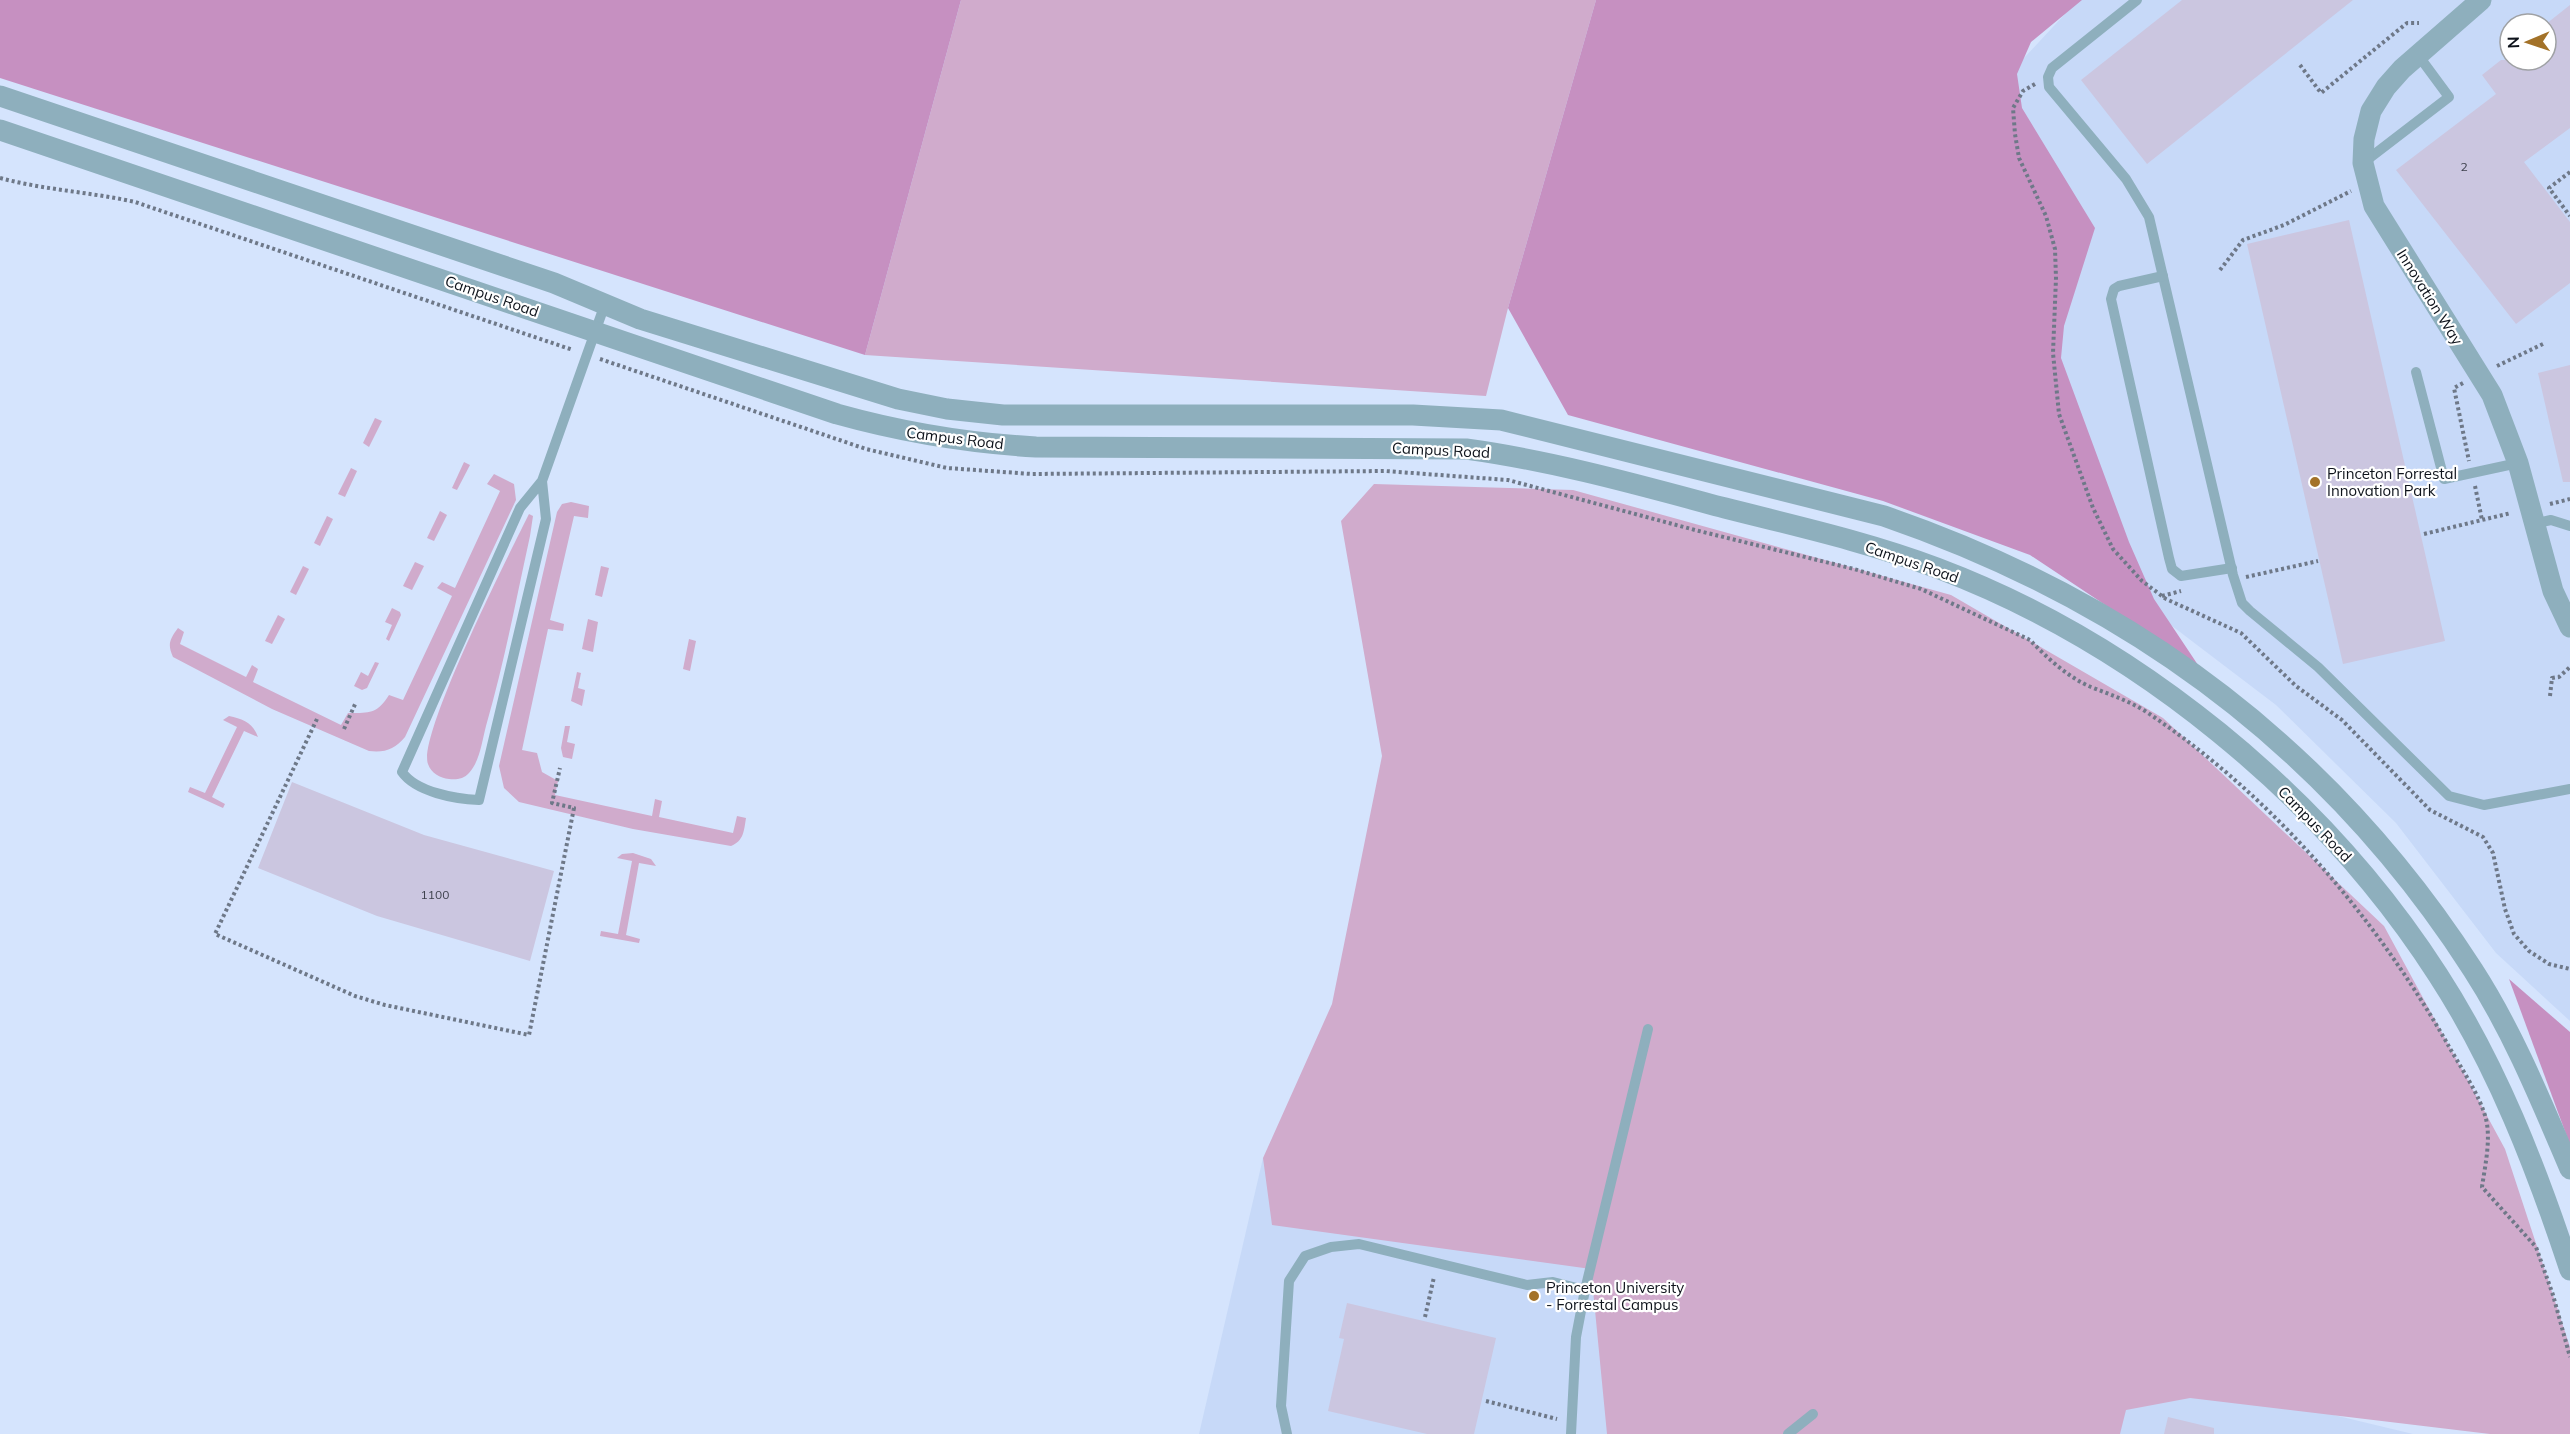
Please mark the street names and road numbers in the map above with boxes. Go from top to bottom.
street label: Innovation Way [2393,246,2467,349]
street label: Campus Road [443,271,541,321]
street label: Campus Road [905,423,1005,453]
street label: Campus Road [1392,438,1490,462]
street label: Campus Road [1863,537,1961,587]
street label: Campus Road [2274,782,2356,866]

